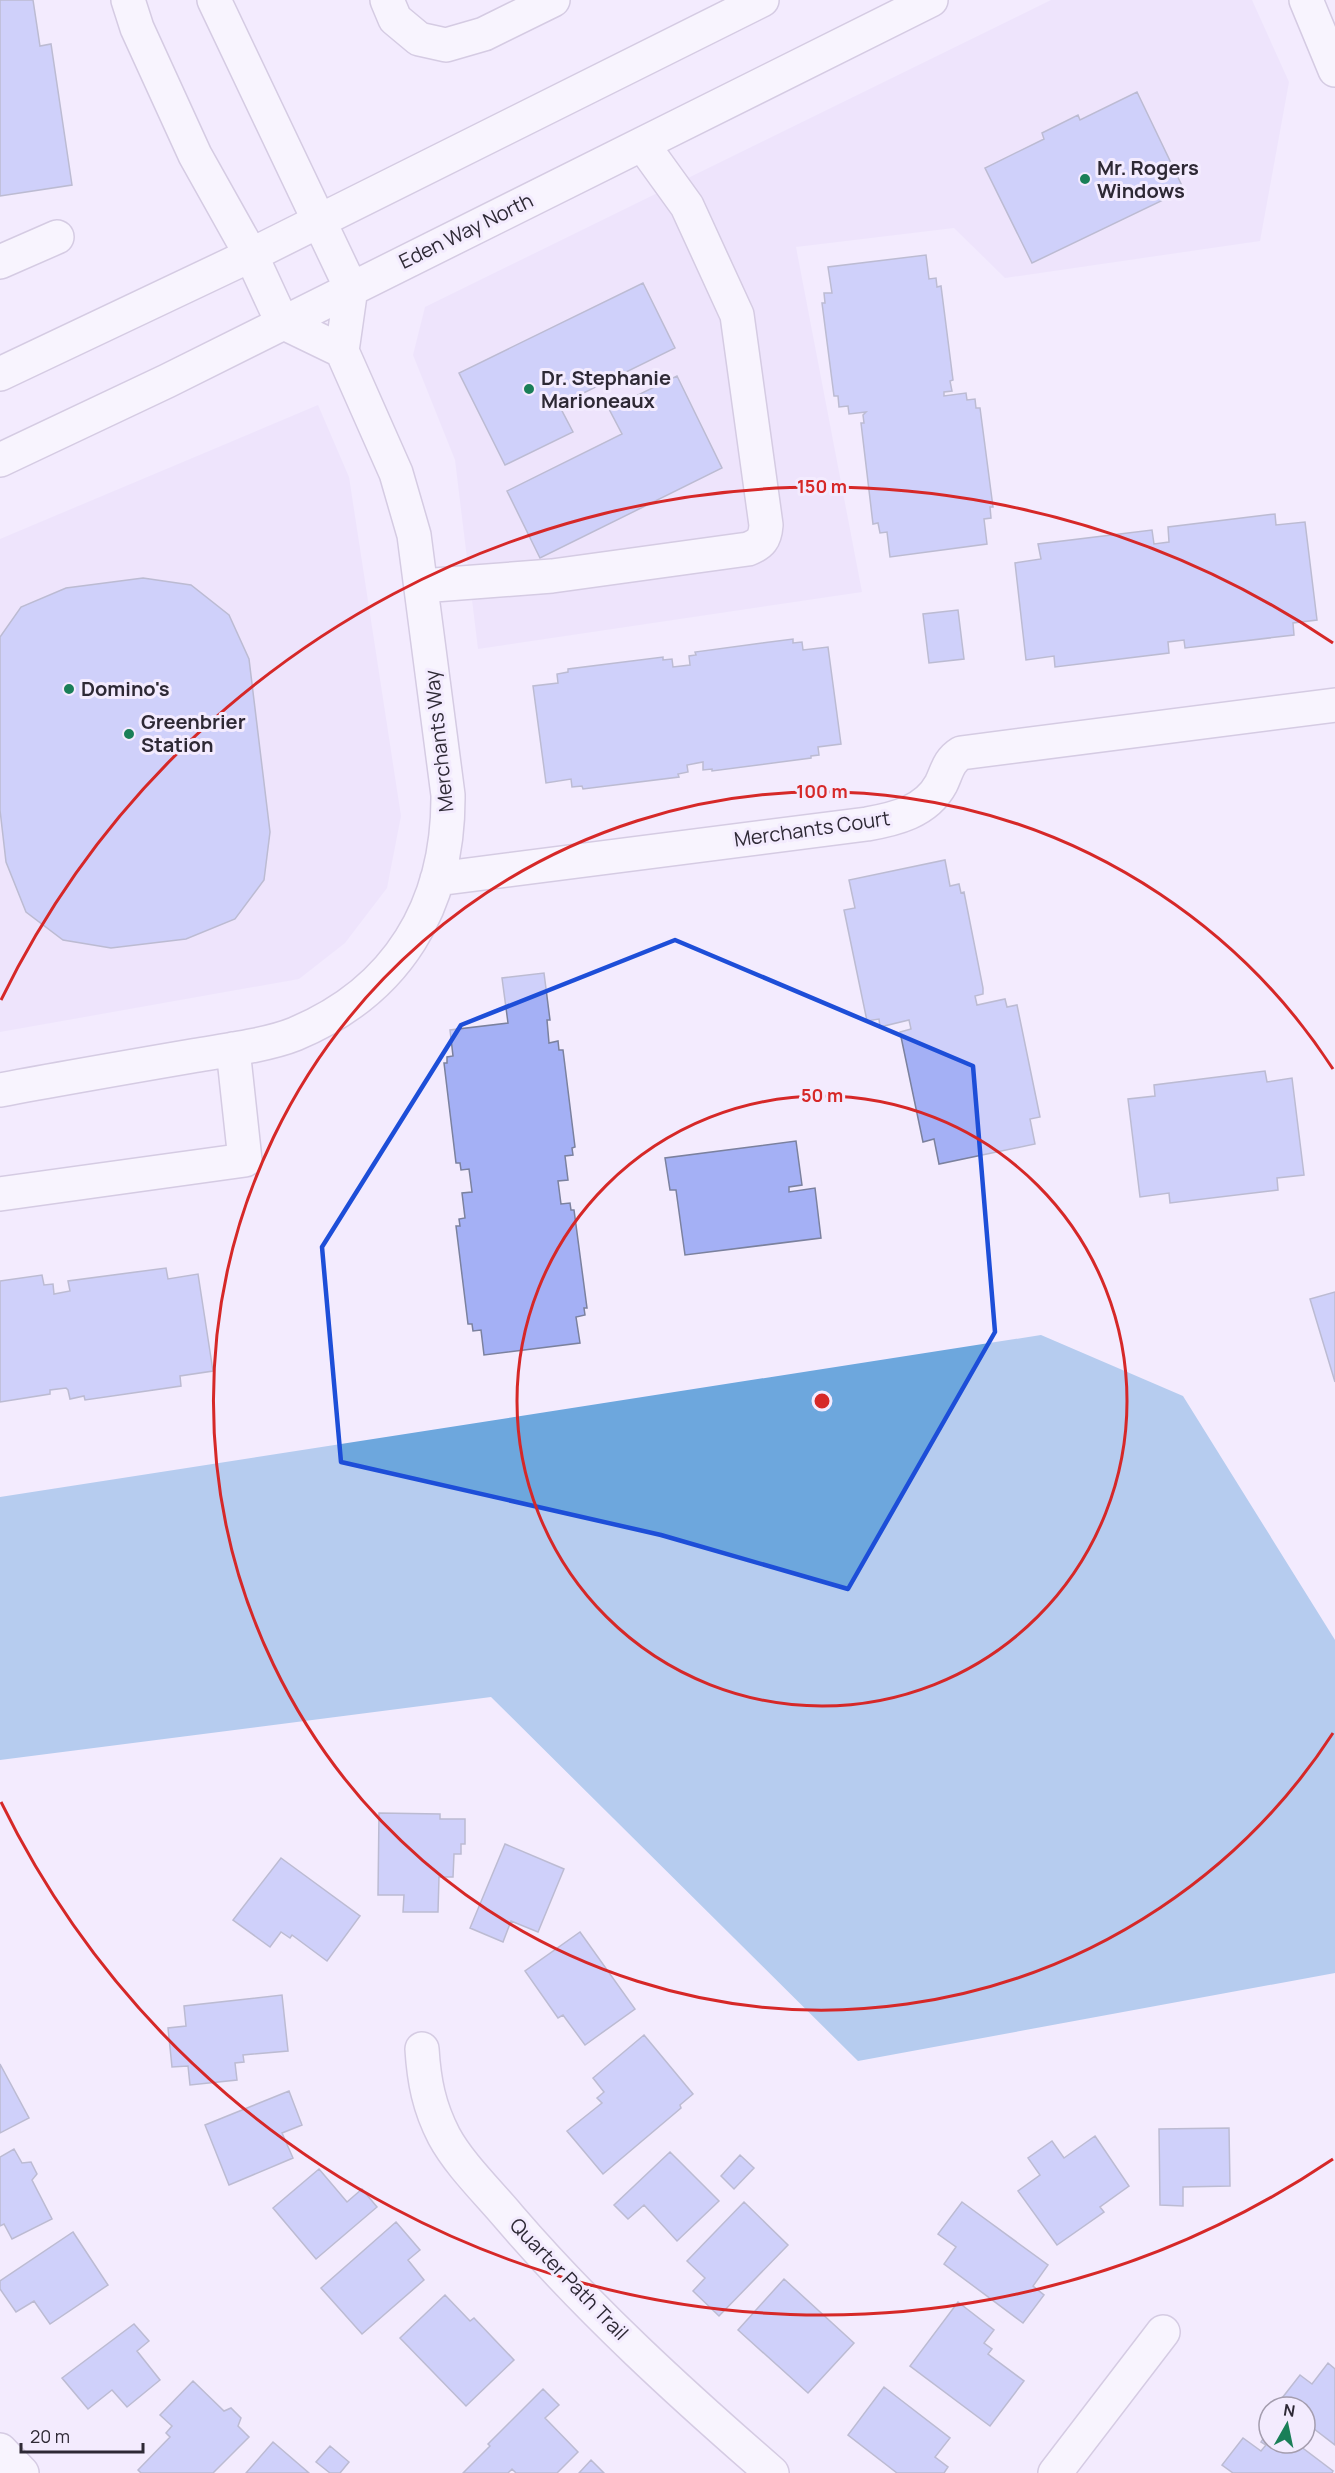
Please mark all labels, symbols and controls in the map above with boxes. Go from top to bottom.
place label: Mr. Rogers Windows [1097,154,1199,204]
marker: Mr. Rogers Windows [1078,172,1092,186]
street label: Eden Way North [394,186,537,275]
place label: Dr. Stephanie Marioneaux [541,364,671,414]
marker: Dr. Stephanie Marioneaux [522,382,536,396]
text: 150 m [797,474,847,498]
street label: Merchants Way [418,668,459,813]
place label: Domino's [81,675,170,702]
marker: Domino's [62,682,76,696]
place label: Greenbrier Station [141,708,246,758]
marker: Greenbrier Station [122,727,136,741]
text: 100 m [796,779,848,803]
street label: Merchants Court [732,804,892,853]
text: 50 m [801,1083,843,1107]
centre of rings [812,1391,832,1411]
street label: Quarter Path Trail [504,2212,635,2346]
north arrow [1257,2395,1317,2455]
text: N [1282,2398,1297,2422]
scale bar [21,2416,142,2454]
text: 20 m [30,2424,70,2448]

